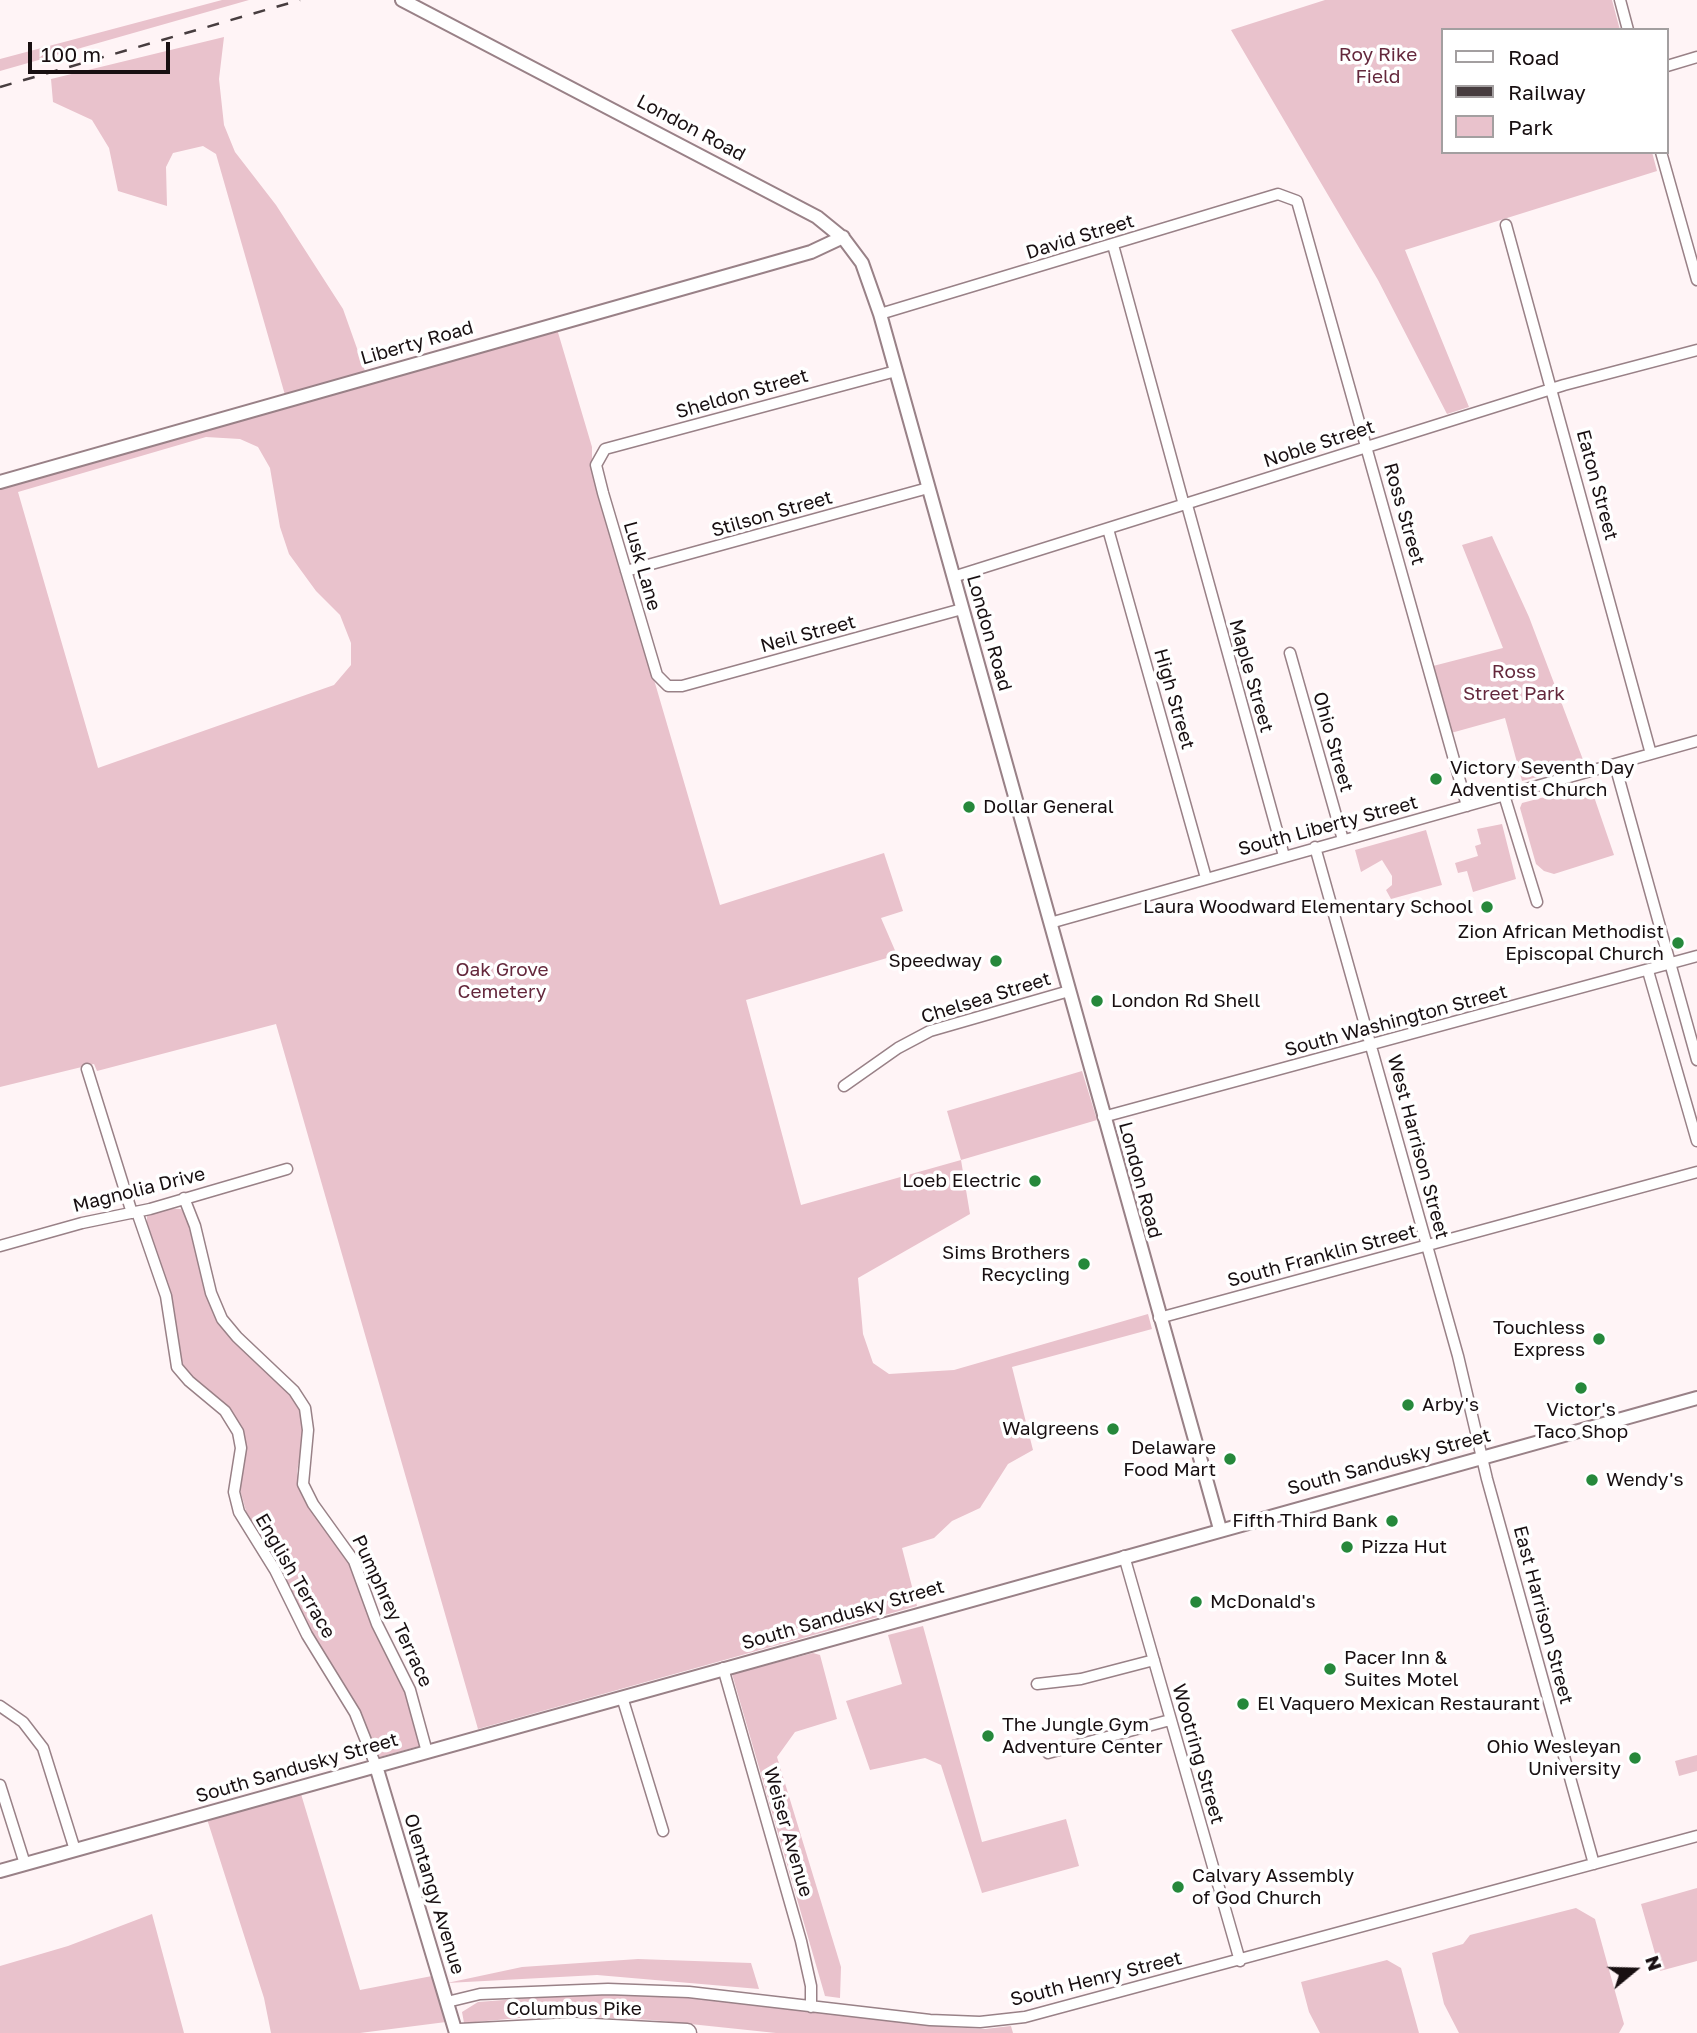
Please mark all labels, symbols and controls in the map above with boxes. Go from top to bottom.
scale bar [32,28,173,72]
legend [1442,28,1669,154]
text: 100 m [41,41,101,67]
park label: Roy Rike Field [1339,44,1417,88]
text: Road [1508,44,1559,70]
text: Railway [1508,79,1586,105]
street label: London Road [633,90,749,166]
text: Park [1508,114,1553,140]
street label: David Street [1023,210,1137,264]
street label: Liberty Road [358,316,476,370]
street label: Sheldon Street [673,364,811,424]
street label: Noble Street [1261,415,1377,473]
street label: Eaton Street [1571,427,1623,543]
street label: Ross Street [1379,460,1429,568]
street label: Stilson Street [709,486,835,542]
street label: Lusk Lane [618,519,666,613]
street label: London Road [962,572,1016,694]
street label: Neil Street [758,610,858,658]
street label: Maple Street [1224,617,1278,735]
street label: High Street [1149,646,1199,752]
park label: Ross Street Park [1463,661,1565,705]
street label: Ohio Street [1308,689,1358,795]
place label: Victory Seventh Day Adventist Church [1450,757,1634,801]
marker: Victory Seventh Day Adventist Church [1428,771,1444,787]
street label: South Liberty Street [1236,791,1420,861]
place label: Dollar General [983,796,1114,818]
marker: Dollar General [961,799,977,815]
place label: Laura Woodward Elementary School [1143,896,1473,918]
marker: Laura Woodward Elementary School [1479,899,1495,915]
place label: Zion African Methodist Episcopal Church [1458,921,1664,965]
marker: Zion African Methodist Episcopal Church [1670,935,1686,951]
place label: Speedway [888,950,982,972]
marker: Speedway [988,953,1004,969]
park label: Oak Grove Cemetery [455,959,549,1003]
street label: Chelsea Street [918,967,1054,1029]
street label: South Washington Street [1282,980,1510,1062]
place label: London Rd Shell [1111,990,1260,1012]
marker: London Rd Shell [1089,993,1105,1009]
street label: West Harrison Street [1382,1052,1454,1242]
street label: London Road [1113,1119,1167,1241]
street label: Magnolia Drive [70,1163,208,1217]
place label: Loeb Electric [902,1170,1021,1192]
marker: Loeb Electric [1027,1173,1043,1189]
street label: South Franklin Street [1225,1220,1419,1292]
place label: Sims Brothers Recycling [942,1242,1070,1286]
marker: Sims Brothers Recycling [1076,1256,1092,1272]
place label: Touchless Express [1493,1317,1585,1361]
marker: Touchless Express [1591,1331,1607,1347]
marker: Victor's Taco Shop [1573,1380,1589,1396]
place label: Arby's [1422,1394,1479,1416]
marker: Arby's [1400,1397,1416,1413]
place label: Victor's Taco Shop [1534,1399,1628,1443]
place label: Walgreens [1002,1418,1099,1440]
marker: Walgreens [1105,1421,1121,1437]
street label: South Sandusky Street [1285,1424,1493,1500]
place label: Delaware Food Mart [1123,1437,1216,1481]
marker: Delaware Food Mart [1222,1451,1238,1467]
place label: Wendy's [1606,1469,1684,1491]
marker: Wendy's [1584,1472,1600,1488]
street label: English Terrace [250,1509,340,1643]
place label: Fifth Third Bank [1232,1510,1378,1532]
marker: Fifth Third Bank [1384,1513,1400,1529]
street label: East Harrison Street [1508,1523,1578,1707]
street label: Pumphrey Terrace [347,1531,437,1691]
place label: Pizza Hut [1361,1536,1447,1558]
marker: Pizza Hut [1339,1539,1355,1555]
street label: South Sandusky Street [739,1575,947,1655]
place label: McDonald's [1210,1591,1316,1613]
marker: McDonald's [1188,1594,1204,1610]
place label: Pacer Inn & Suites Motel [1344,1647,1459,1691]
marker: Pacer Inn & Suites Motel [1322,1661,1338,1677]
street label: Wootring Street [1167,1681,1229,1827]
place label: El Vaquero Mexican Restaurant [1257,1693,1540,1715]
marker: El Vaquero Mexican Restaurant [1235,1696,1251,1712]
place label: The Jungle Gym Adventure Center [1002,1714,1163,1758]
street label: South Sandusky Street [193,1728,401,1808]
marker: The Jungle Gym Adventure Center [980,1728,996,1744]
place label: Ohio Wesleyan University [1486,1736,1621,1780]
marker: Ohio Wesleyan University [1627,1750,1643,1766]
street label: Weiser Avenue [759,1764,817,1900]
street label: Olentangy Avenue [399,1811,469,1977]
place label: Calvary Assembly of God Church [1192,1865,1354,1909]
marker: Calvary Assembly of God Church [1170,1879,1186,1895]
north arrow [1599,1935,1669,2005]
street label: South Henry Street [1008,1947,1184,2011]
text: N [1641,1952,1668,1974]
street label: Columbus Pike [506,1998,642,2020]

